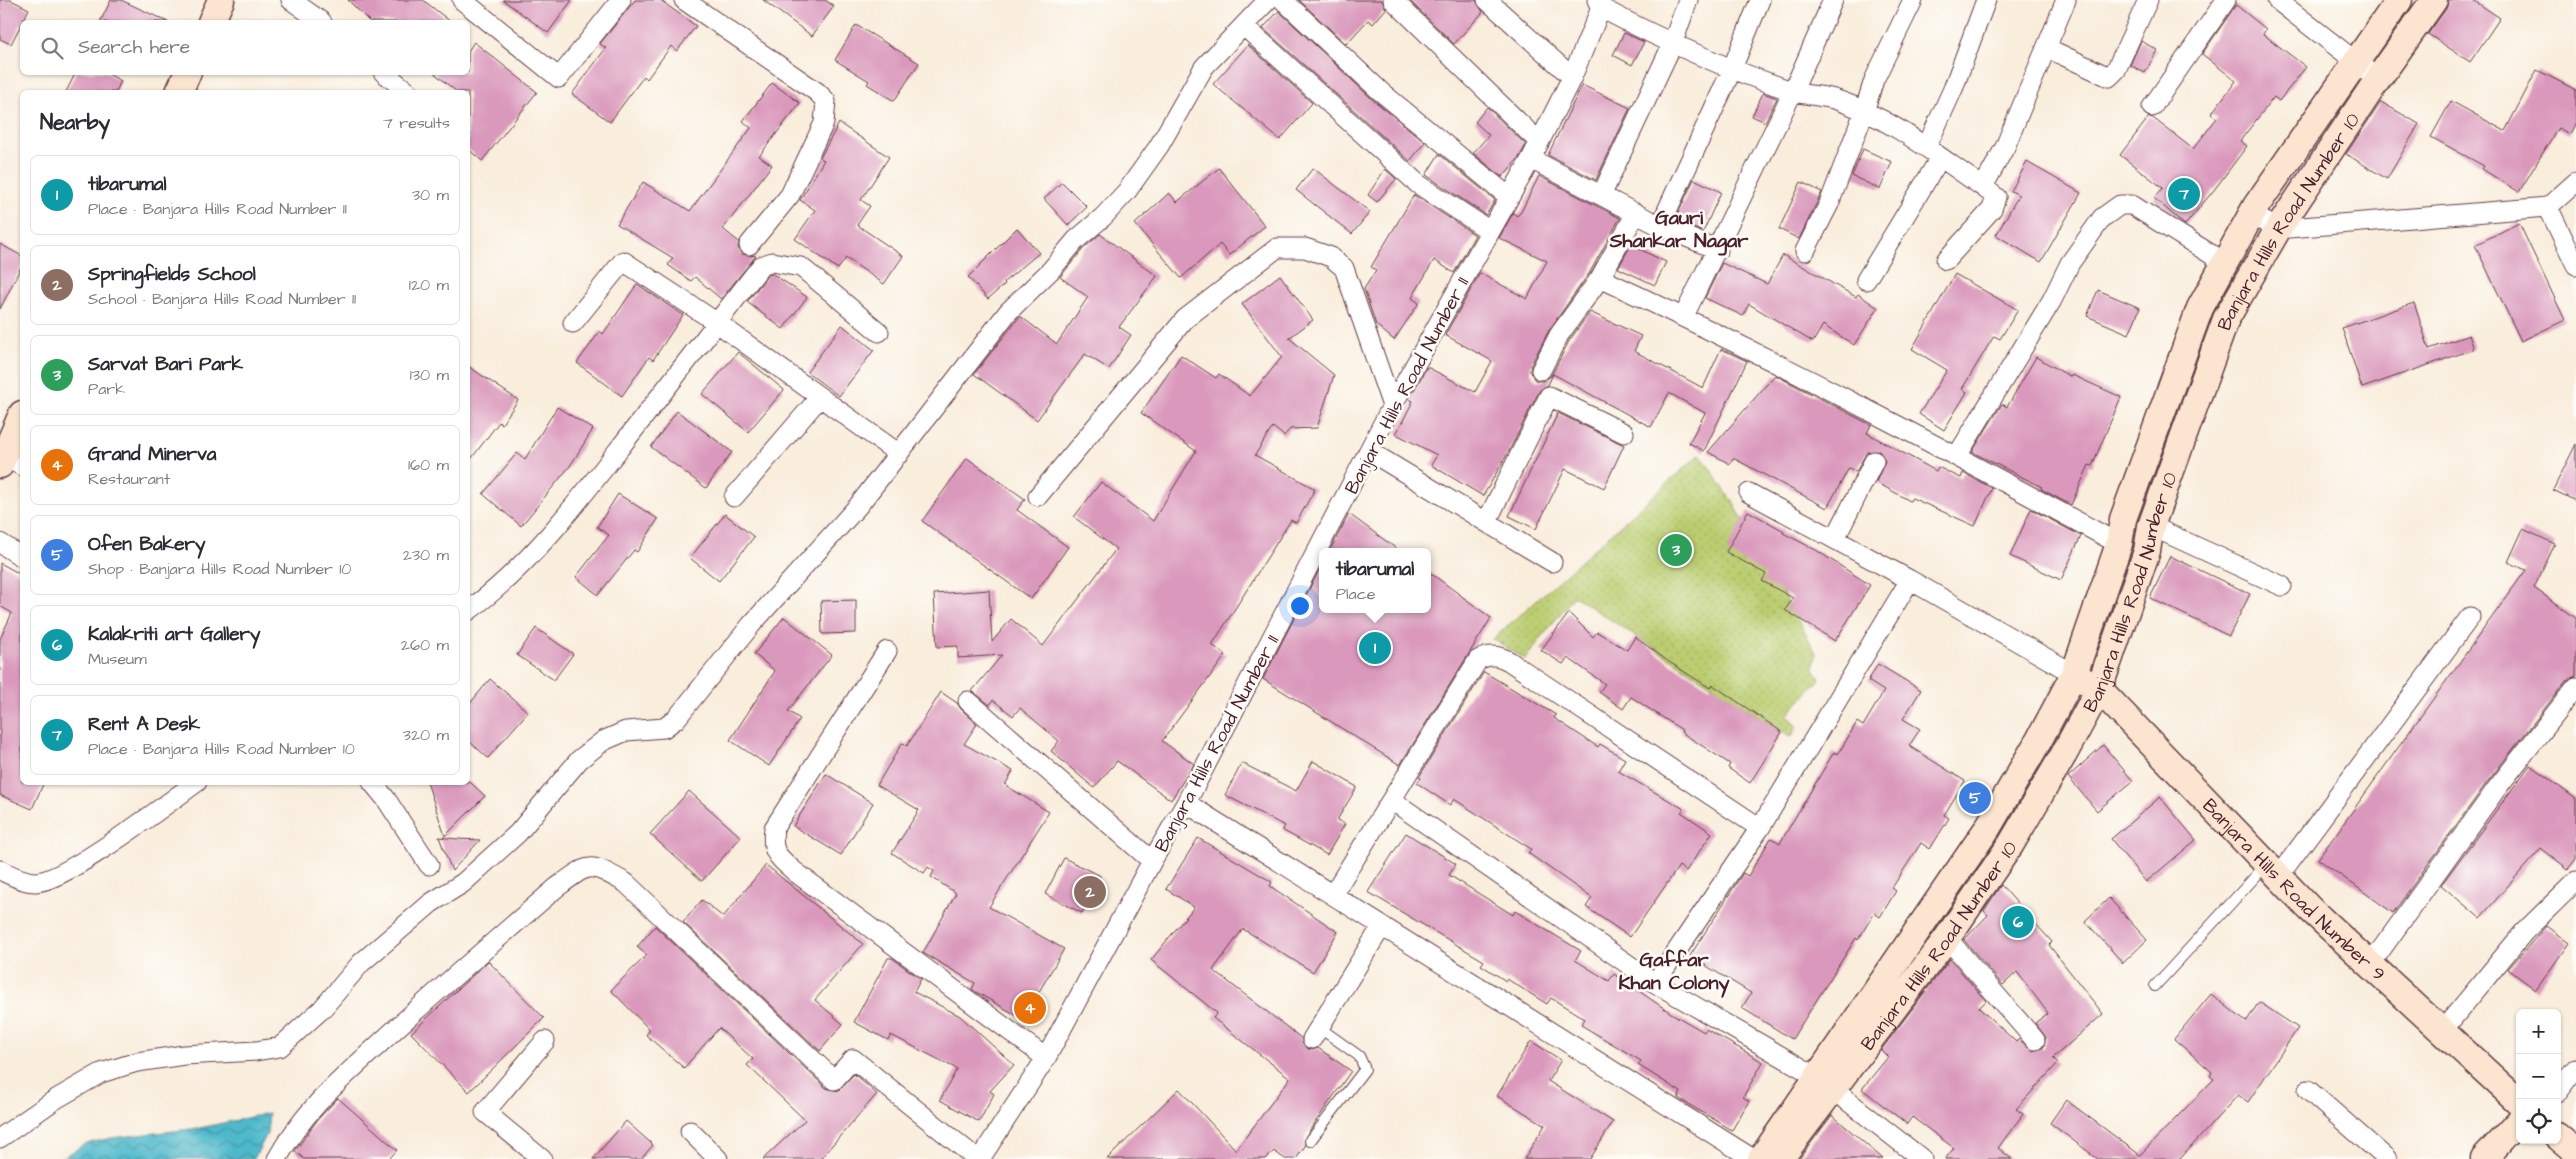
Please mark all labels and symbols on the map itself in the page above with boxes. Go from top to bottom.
street label: Banjara Hills Road Number 10 [2211,108,2367,334]
pin: 7 [2168,175,2200,213]
district label: Gauri Shankar Nagar [1609,204,1749,256]
street label: Banjara Hills Road Number 11 [1338,272,1476,499]
street label: Banjara Hills Road Number 10 [2077,469,2184,717]
pin: 3 [1660,531,1692,569]
your location [1287,593,1313,619]
pin: 1 [1359,629,1391,667]
street label: Banjara Hills Road Number 11 [1148,630,1286,857]
pin: 5 [1959,779,1991,817]
street label: Banjara Hills Road Number 9 [2196,793,2391,987]
street label: Banjara Hills Road Number 10 [1855,836,2024,1056]
pin: 2 [1074,873,1106,911]
pin: 6 [2002,903,2034,941]
district label: Gaffar Khan Colony [1619,946,1730,998]
pin: 4 [1014,989,1046,1027]

